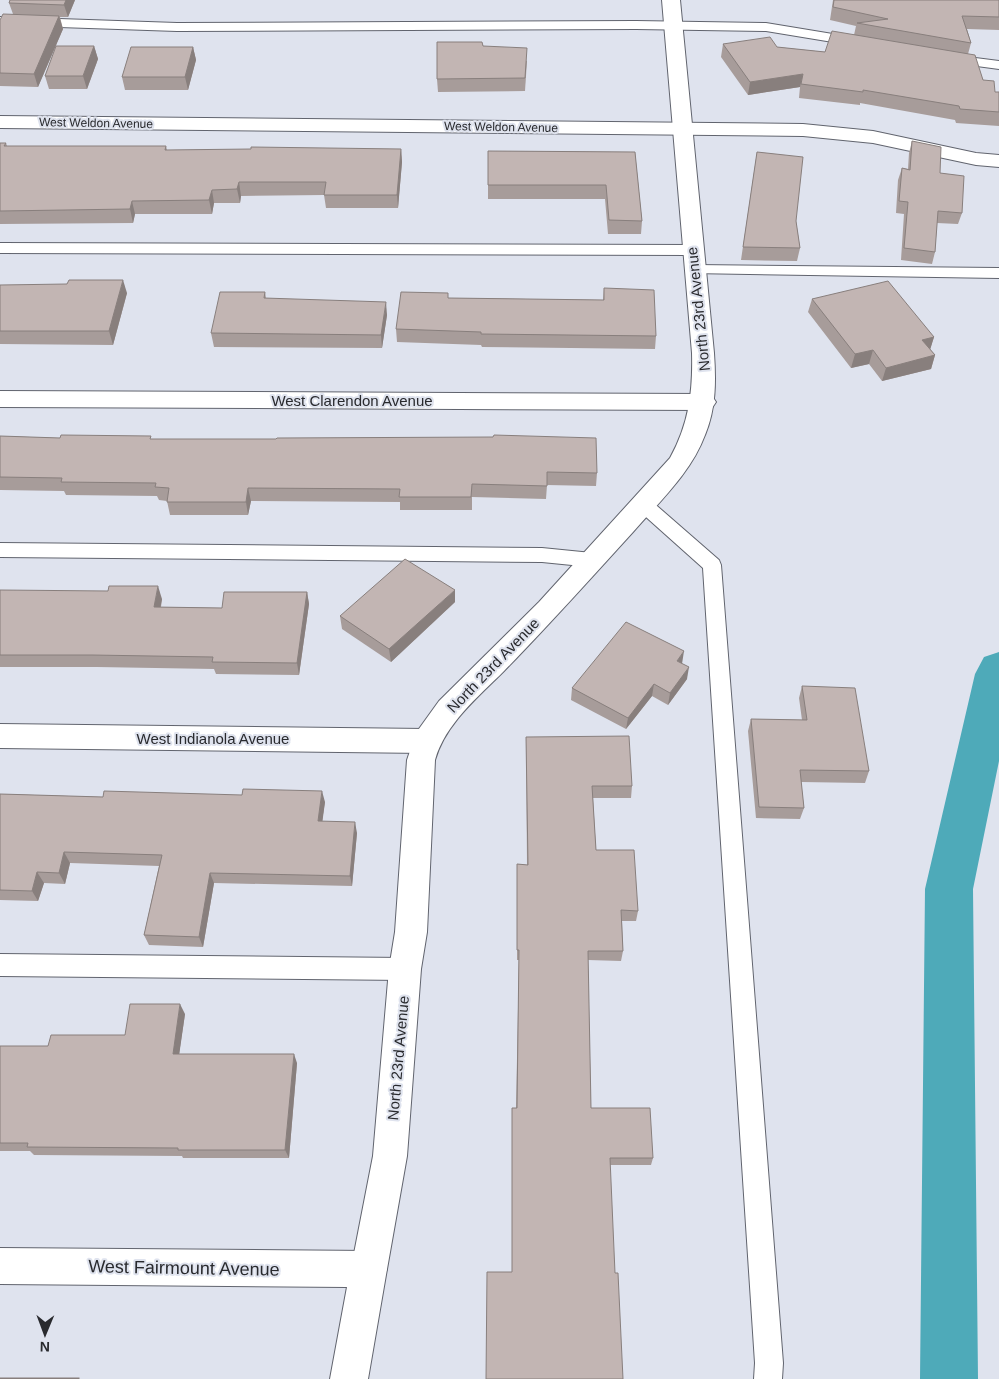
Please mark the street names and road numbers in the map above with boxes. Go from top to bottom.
street label: West Weldon Avenue [39,115,153,131]
street label: West Weldon Avenue [444,119,558,135]
street label: North 23rd Avenue [683,246,713,372]
street label: West Clarendon Avenue [271,392,433,409]
street label: North 23rd Avenue [444,614,542,716]
street label: West Indianola Avenue [137,730,289,747]
street label: North 23rd Avenue [384,995,412,1121]
street label: West Fairmount Avenue [88,1256,280,1280]

